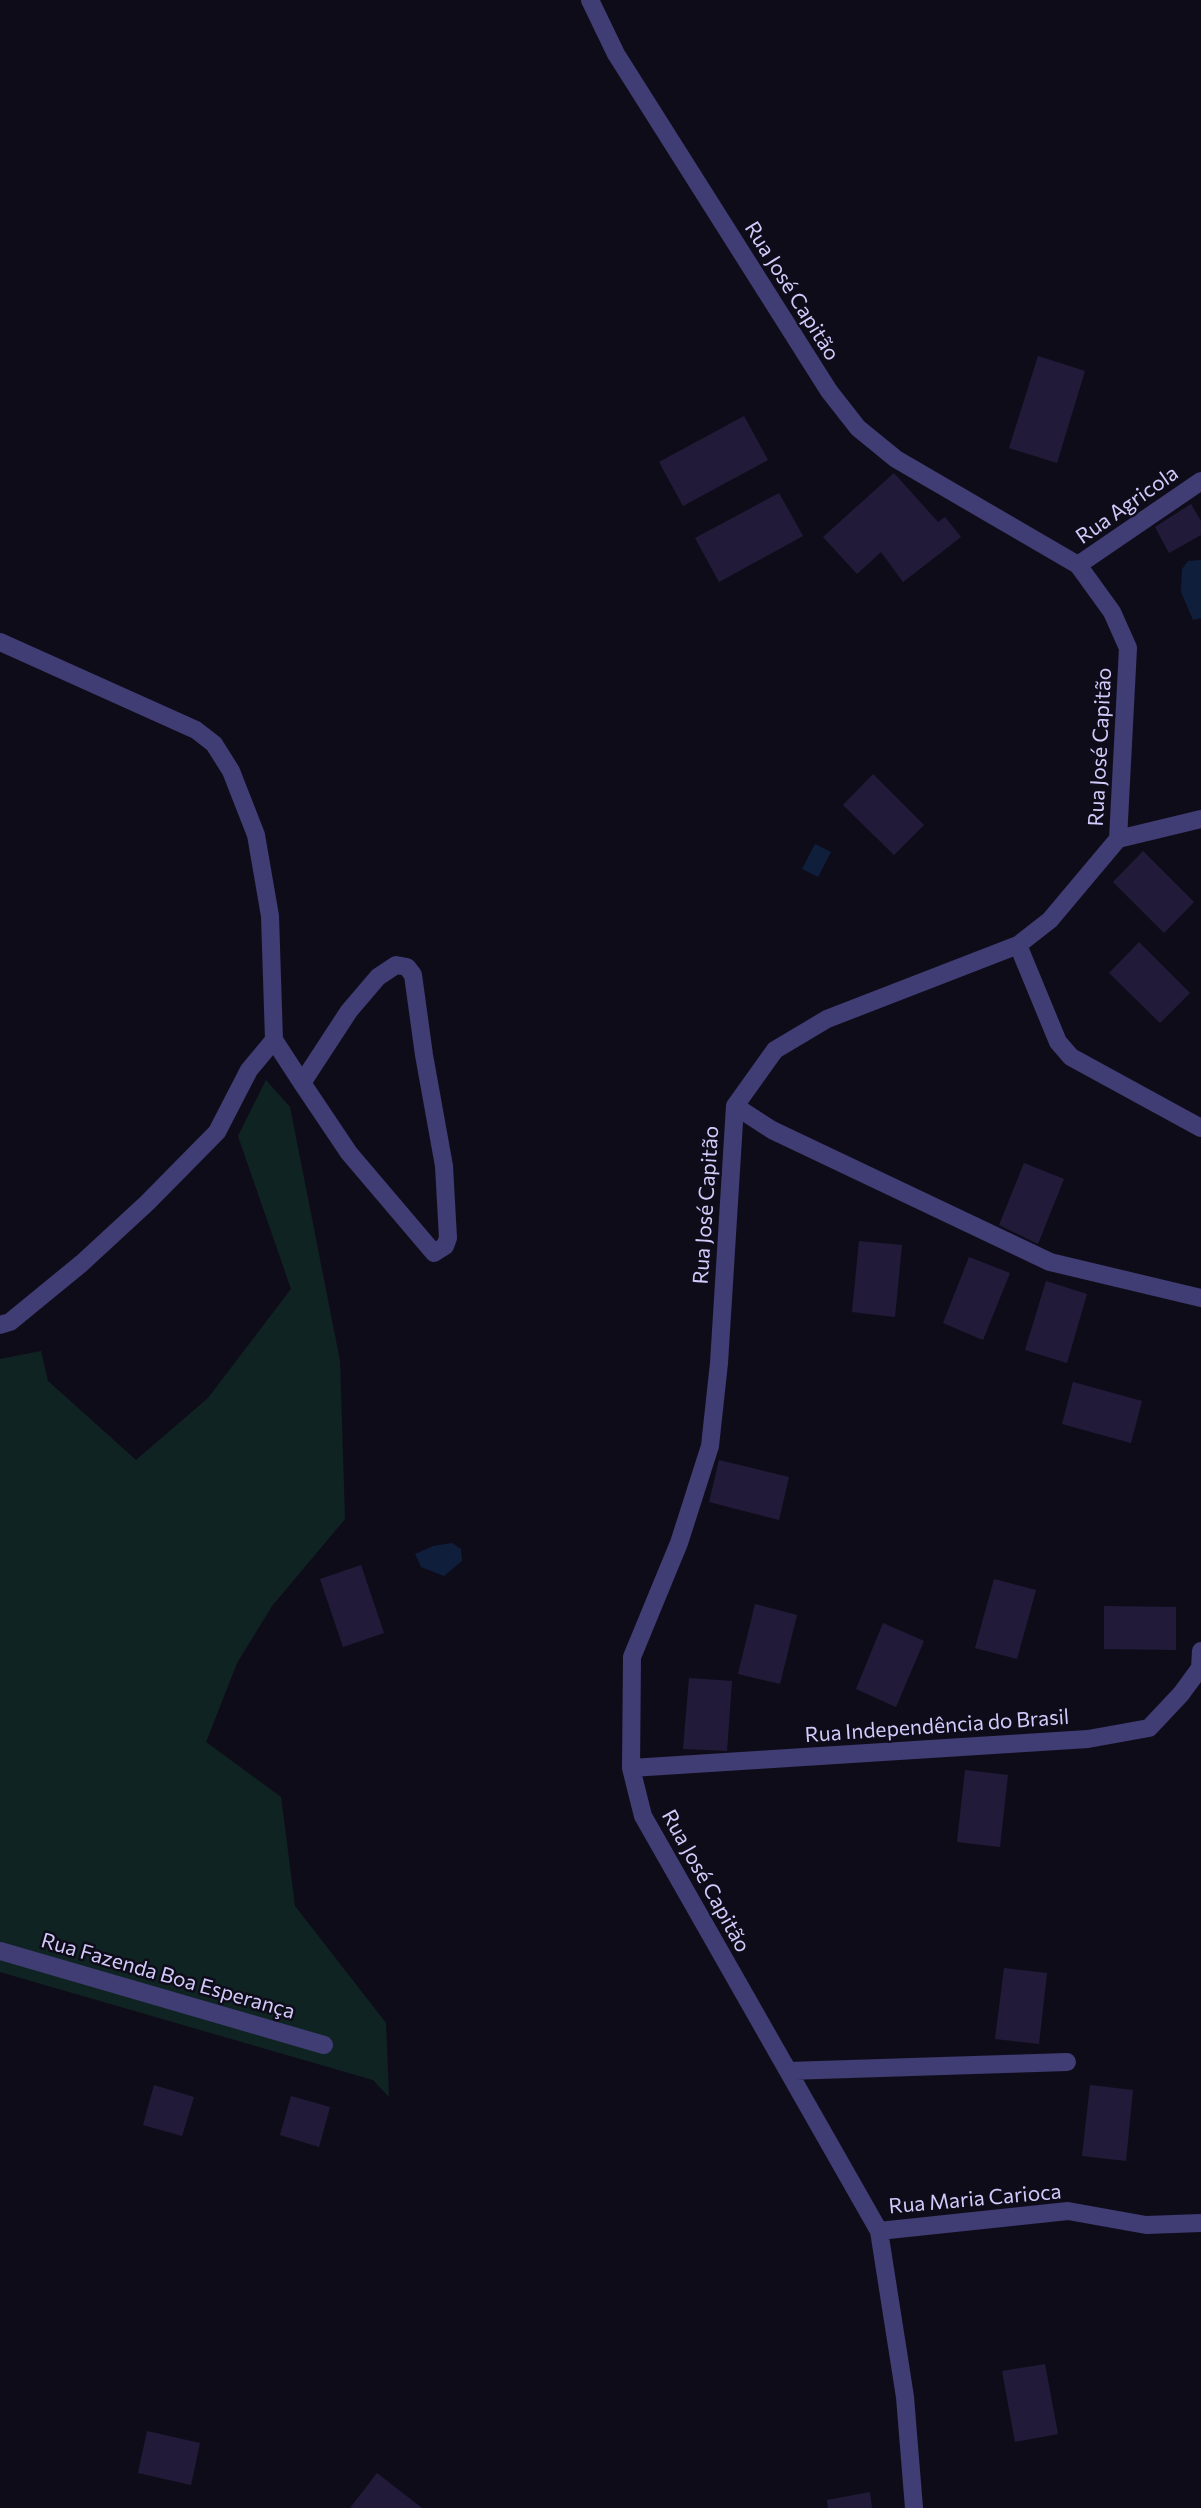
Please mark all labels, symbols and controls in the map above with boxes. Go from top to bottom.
street label: Rua José Capitão [739,217,845,365]
street label: Rua Agricola [1071,461,1183,549]
street label: Rua José Capitão [1083,667,1117,827]
street label: Rua José Capitão [688,1125,724,1285]
street label: Rua Independência do Brasil [804,1704,1070,1748]
street label: Rua José Capitão [656,1805,756,1957]
street label: Rua Fazenda Boa Esperança [38,1928,298,2024]
street label: Rua Maria Carioca [888,2179,1062,2219]

